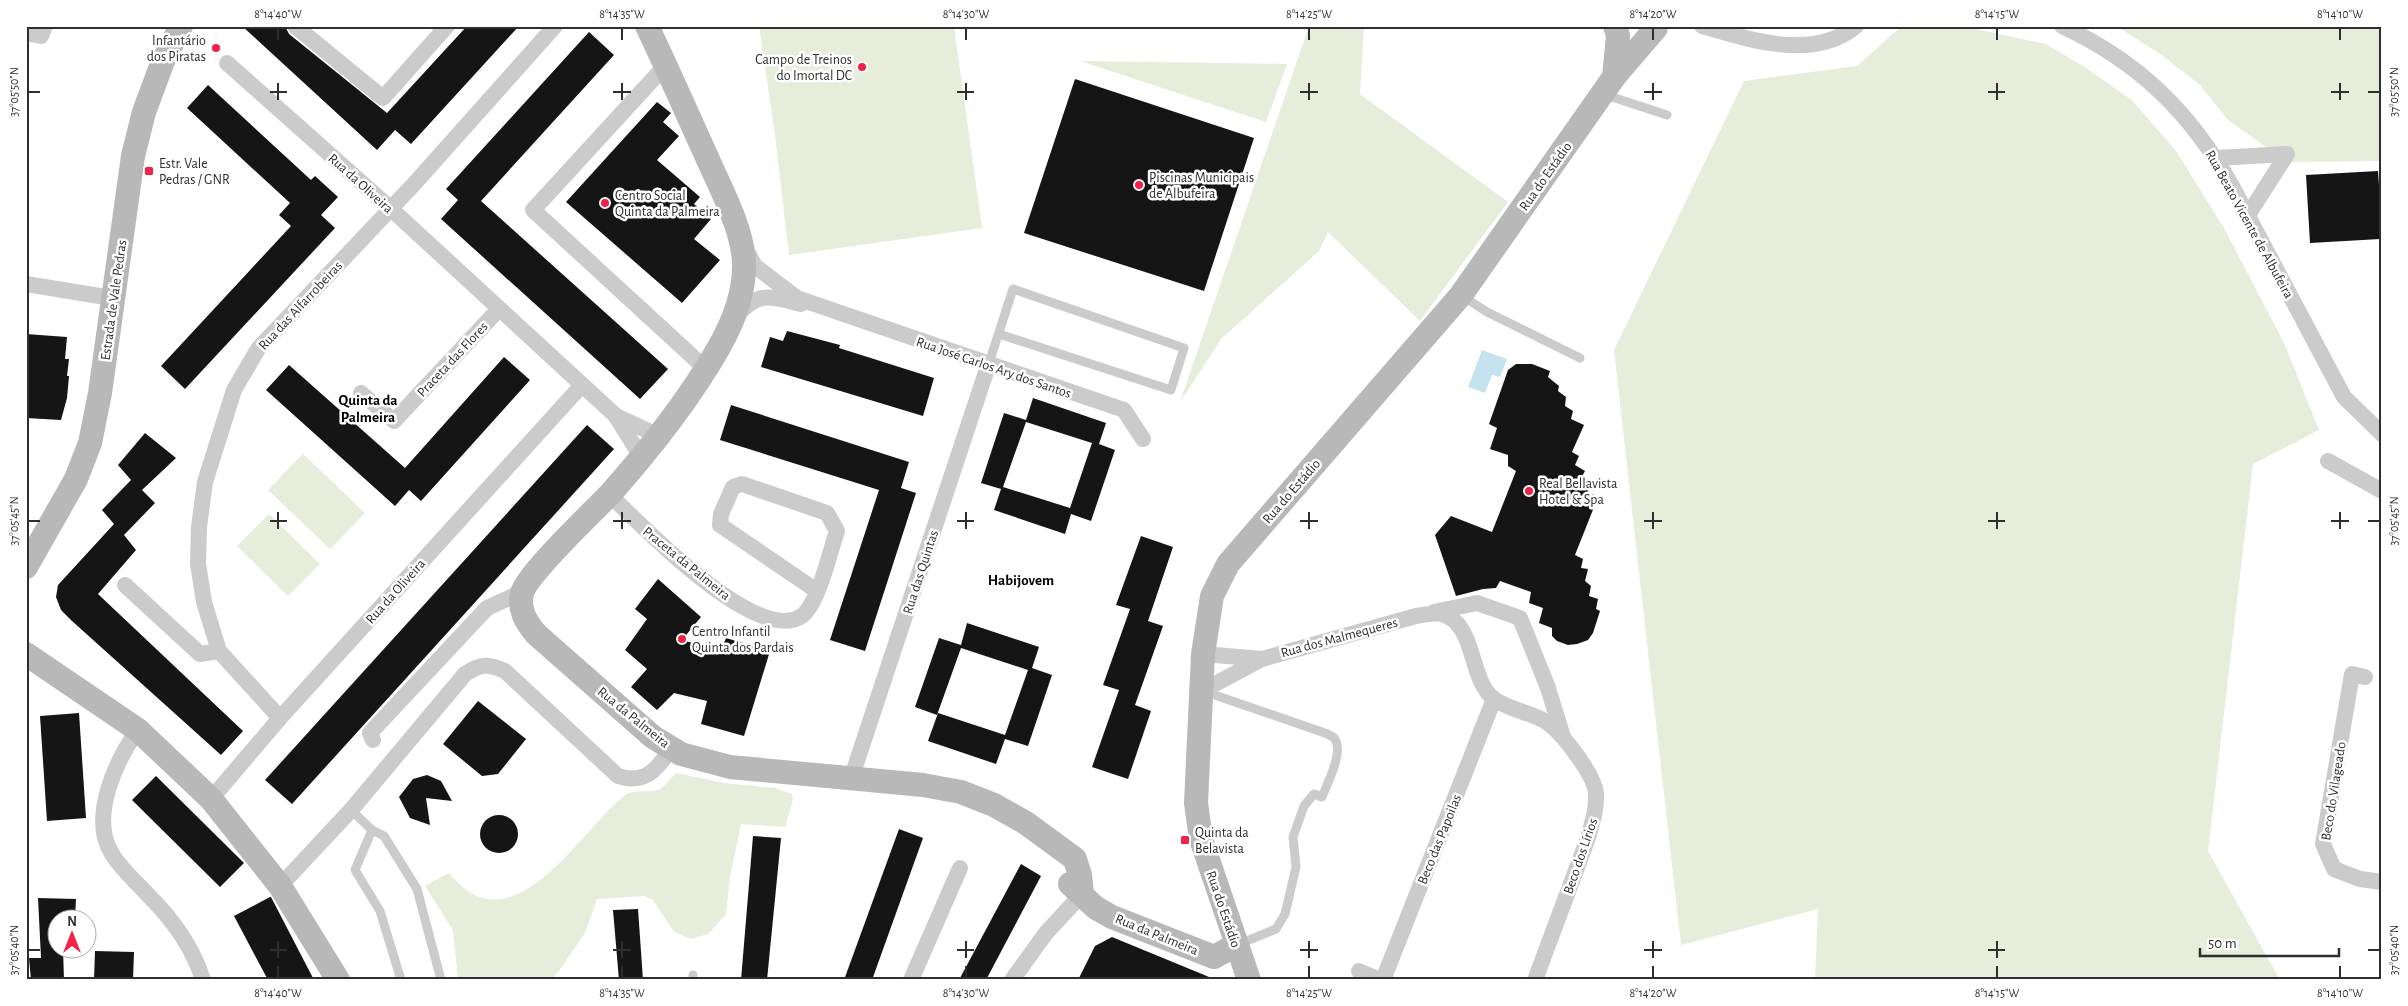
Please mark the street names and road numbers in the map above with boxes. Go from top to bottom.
street label: Rua do Estádio [1517,140,1575,213]
street label: Rua Beato Vicente de Albufeira [2203,148,2296,301]
street label: Rua da Oliveira [325,151,396,217]
street label: Estrada de Vale Pedras [99,239,129,361]
street label: Rua das Alfarrobeiras [256,259,345,353]
street label: Praceta das Flores [415,320,491,400]
street label: Rua José Carlos Ary dos Santos [914,335,1073,401]
street label: Rua do Estádio [1260,457,1323,527]
street label: Praceta da Palmeira [640,524,733,603]
street label: Rua das Quintas [901,529,941,616]
street label: Rua da Oliveira [363,556,429,627]
street label: Rua dos Malmequeres [1279,616,1399,660]
street label: Rua da Palmeira [595,685,672,751]
street label: Beco do Vilageado [2319,741,2349,842]
street label: Beco das Papoilas [1416,792,1464,886]
street label: Beco dos Lírios [1561,817,1600,896]
street label: Rua do Estádio [1203,869,1243,950]
street label: Rua da Palmeira [1113,912,1201,958]

